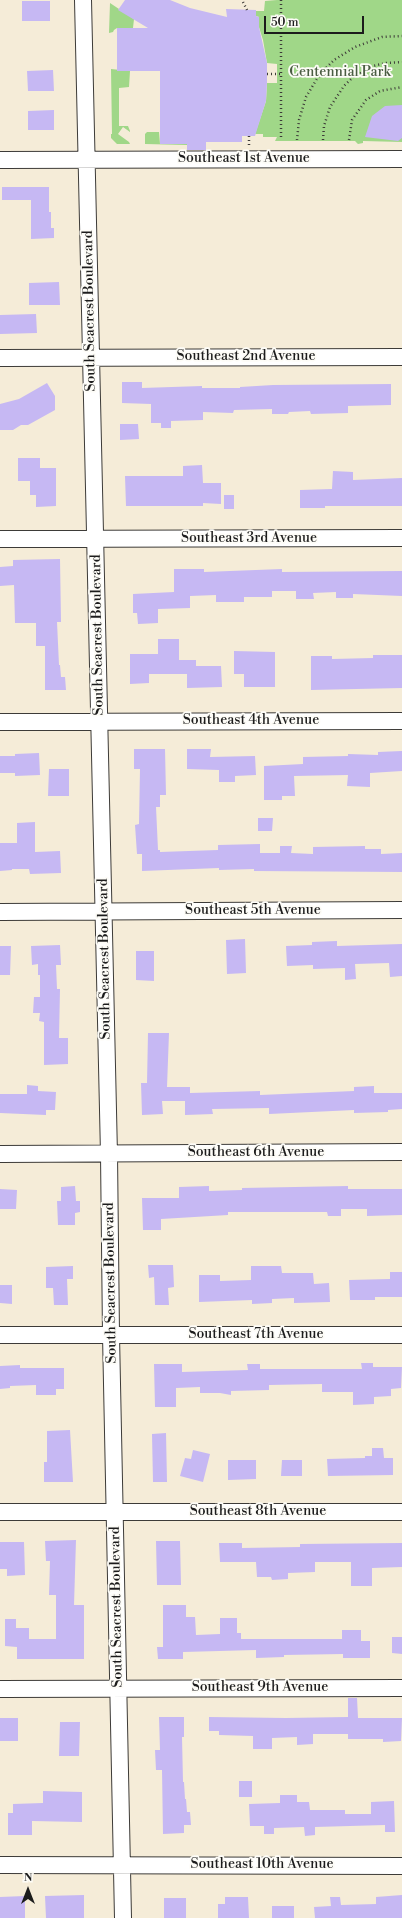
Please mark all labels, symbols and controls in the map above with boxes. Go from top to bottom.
scale bar [266,8,366,34]
text: 50 m [271,15,299,30]
park label: Centennial Park [289,65,391,81]
street label: Southeast 1st Avenue [178,151,310,167]
street label: South Seacrest Boulevard [80,230,100,392]
street label: Southeast 2nd Avenue [177,349,315,365]
street label: Southeast 3rd Avenue [181,531,317,547]
street label: South Seacrest Boulevard [88,554,108,716]
street label: Southeast 4th Avenue [183,713,319,729]
street label: South Seacrest Boulevard [95,878,115,1040]
street label: Southeast 5th Avenue [185,903,321,919]
street label: Southeast 6th Avenue [188,1145,324,1161]
street label: South Seacrest Boulevard [101,1202,121,1364]
street label: Southeast 7th Avenue [188,1327,324,1343]
street label: Southeast 8th Avenue [190,1504,326,1520]
street label: South Seacrest Boulevard [107,1526,127,1688]
street label: Southeast 9th Avenue [192,1680,328,1696]
street label: Southeast 10th Avenue [191,1857,333,1873]
north arrow [8,1870,48,1910]
text: N [24,1871,32,1885]

